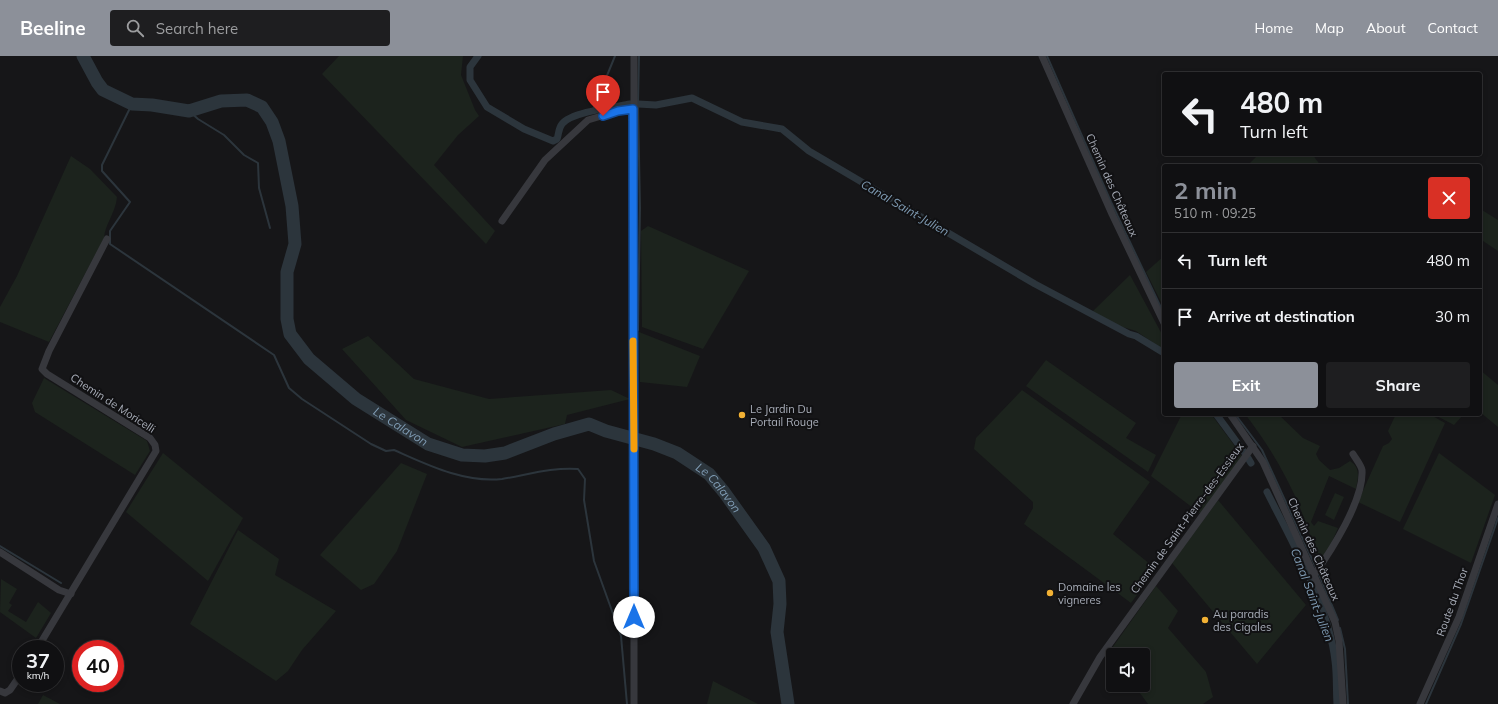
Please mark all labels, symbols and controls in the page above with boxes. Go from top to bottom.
search box [110,10,390,46]
text: Beeline [20,16,86,40]
icon: search [124,17,146,39]
text: Search here [156,19,238,38]
text: Home [1254,19,1293,37]
text: Map [1315,19,1344,37]
text: About [1366,19,1406,37]
text: Contact [1428,19,1478,37]
pin [586,75,620,116]
icon: arrive [592,81,614,103]
text: 480 m [1240,85,1323,120]
icon: left [1174,88,1226,140]
text: Turn left [1240,120,1308,143]
street label: Chemin des Châteaux [1083,131,1141,239]
text: 2 min [1174,175,1237,205]
water label: Canal Saint-Julien [859,176,952,239]
button: close [1428,177,1470,219]
text: 510 m · 09:25 [1174,205,1256,221]
icon: left [1174,250,1196,272]
text: Turn left [1208,251,1267,270]
text: 480 m [1426,251,1470,270]
icon: arrive [1174,306,1196,328]
text: Arrive at destination [1208,307,1355,326]
text: 30 m [1435,307,1470,326]
button: Exit [1174,362,1318,408]
button: Share [1326,362,1470,408]
street label: Chemin de Moricelli [68,370,158,436]
place label: Le Jardin Du Portail Rouge [750,402,819,429]
water label: Le Calavon [371,404,431,449]
marker: Le Jardin Du Portail Rouge [737,410,747,420]
street label: Chemin de Saint-Pierre-des-Essieux [1127,440,1247,596]
water label: Le Calavon [693,459,744,515]
street label: Chemin des Châteaux [1285,495,1343,603]
water label: Canal Saint-Julien [1288,546,1337,644]
street label: Route du Thor [1433,566,1471,638]
place label: Domaine les vigneres [1058,580,1121,607]
marker: Domaine les vigneres [1045,588,1055,598]
position arrow [613,596,655,638]
place label: Au paradis des Cigales [1213,607,1271,634]
marker: Au paradis des Cigales [1200,615,1210,625]
speed limit sign: 40 [72,640,124,692]
text: 37 [26,648,50,673]
map controls [1106,648,1150,692]
button: sound [1106,648,1150,692]
text: km/h [27,669,49,682]

